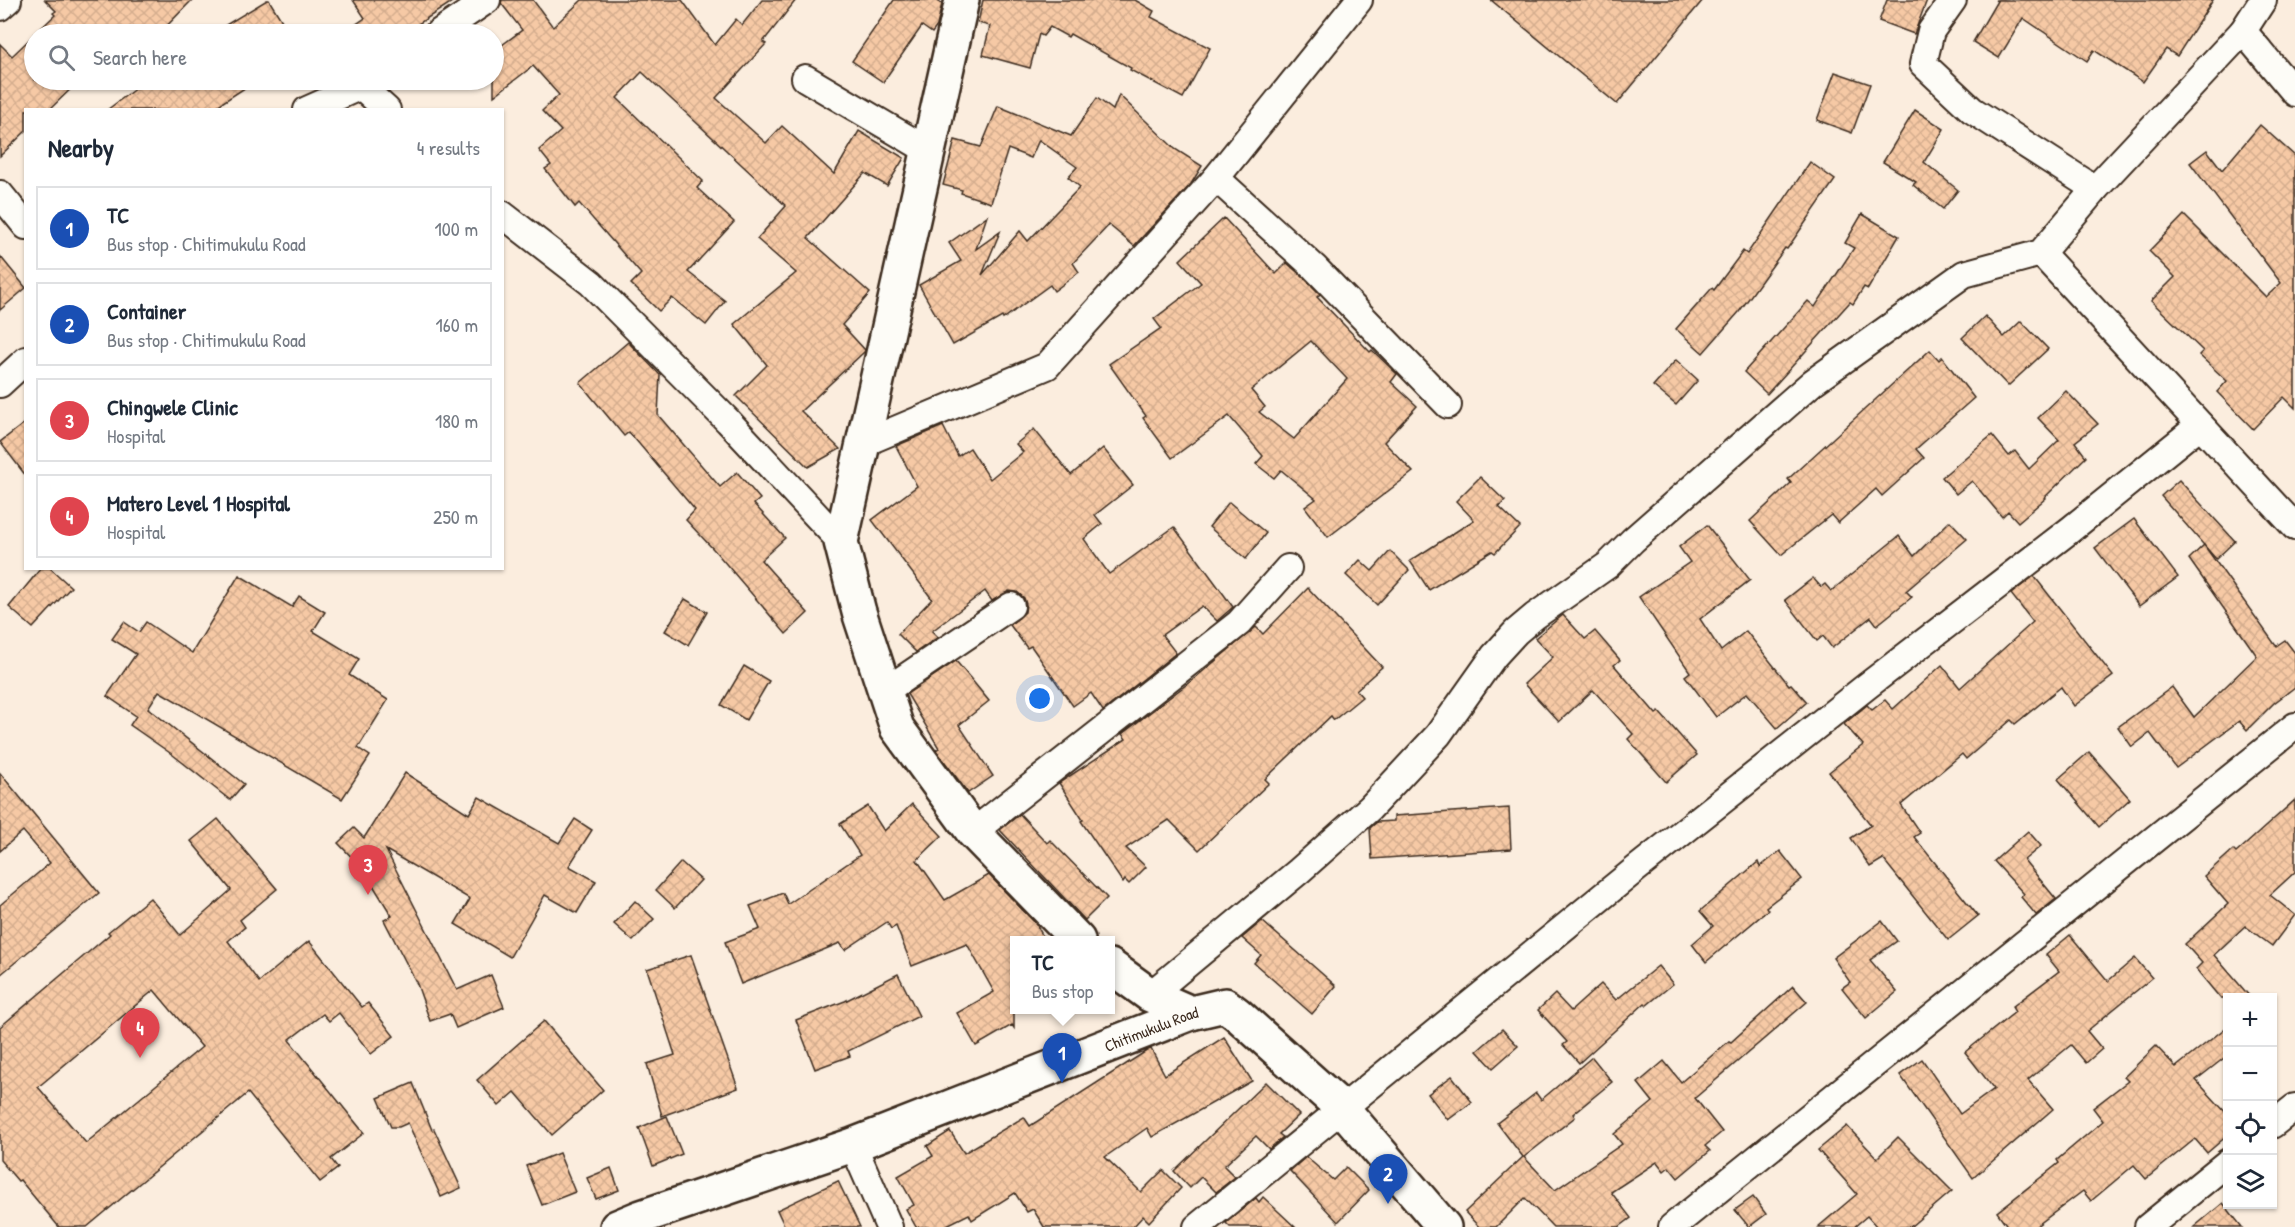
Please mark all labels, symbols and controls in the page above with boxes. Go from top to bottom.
search box [24,24,504,90]
icon: search [45,41,78,74]
text: Search here [93,42,187,72]
text: Nearby [48,130,114,165]
text: 4 results [417,134,480,161]
text: TC [107,200,129,230]
text: 1 [66,215,73,242]
text: 100 m [435,215,478,242]
text: Bus stop · Chitimukulu Road [107,230,306,257]
text: Container [107,296,186,326]
text: 2 [65,311,74,338]
text: 160 m [436,311,478,338]
text: Bus stop · Chitimukulu Road [107,326,306,353]
text: Chingwele Clinic [107,392,238,422]
text: 3 [65,407,74,434]
text: 180 m [435,407,478,434]
text: Hospital [107,422,165,449]
text: Matero Level 1 Hospital [107,488,290,518]
text: 4 [66,503,73,530]
text: 250 m [433,503,478,530]
text: Hospital [107,518,165,545]
your location [1025,684,1054,713]
pin: 3 [348,846,388,895]
popup [1010,936,1115,1014]
text: TC [1032,947,1054,977]
text: Bus stop [1032,977,1093,1004]
map controls [2223,993,2277,1209]
button: + [2223,993,2277,1047]
street label: Chitimukulu Road [1101,1001,1200,1057]
pin: 4 [120,1008,160,1058]
pin: 1 [1042,1034,1082,1083]
button: − [2223,1047,2277,1101]
button: locate [2223,1101,2277,1155]
pin: 2 [1368,1154,1408,1204]
button: layers [2223,1155,2277,1209]

